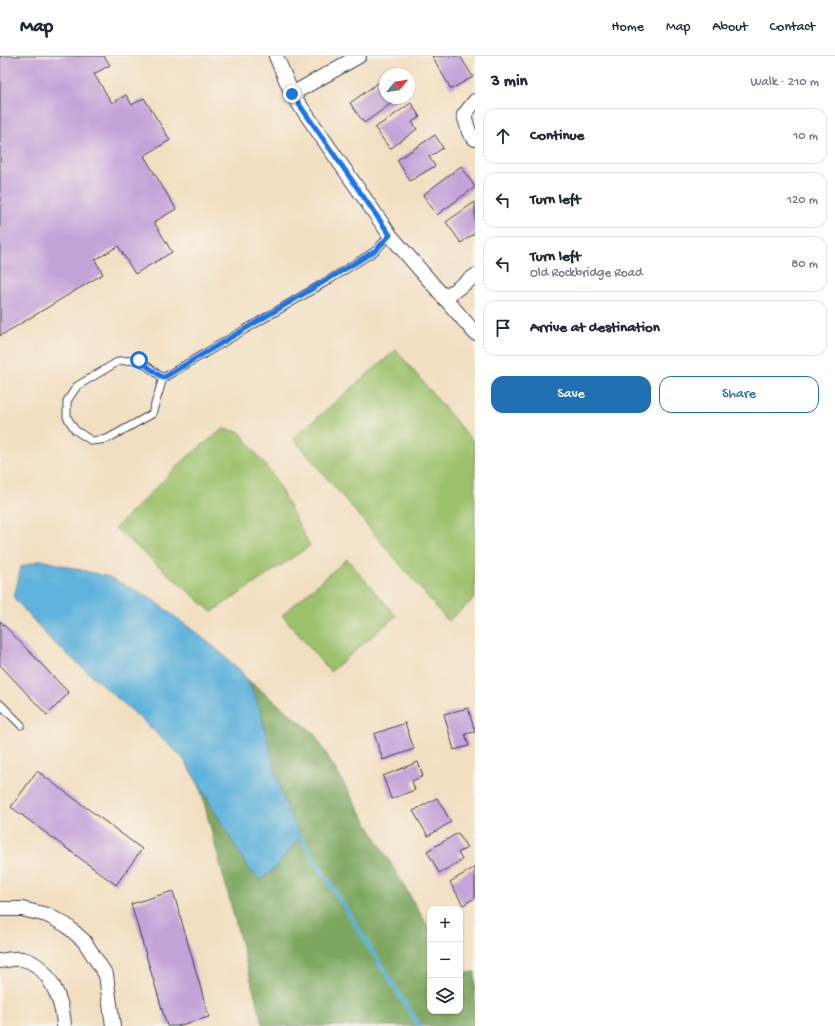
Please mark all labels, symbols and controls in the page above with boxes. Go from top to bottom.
text: Map [20,16,53,39]
text: Home [612,19,644,36]
text: Map [666,19,690,36]
text: About [712,19,748,36]
text: Contact [770,19,815,36]
north arrow [379,68,415,104]
text: 3 min [491,72,528,92]
text: Walk · 210 m [751,75,819,90]
route end [283,85,301,103]
icon: ahead [492,125,514,147]
text: Continue [530,127,584,145]
text: 10 m [793,129,818,144]
icon: left [492,189,514,211]
text: Turn left [530,191,581,209]
text: 120 m [787,193,818,208]
text: Turn left [530,248,581,266]
icon: left [492,253,514,275]
text: 80 m [791,257,818,272]
text: Old Rockbridge Road [530,266,643,281]
icon: arrive [492,317,514,339]
text: Arrive at destination [530,319,660,337]
route start [130,351,148,369]
button: Save [491,376,651,413]
button: Share [659,376,819,413]
map controls [427,906,463,1014]
button: + [427,906,463,942]
button: − [427,942,463,978]
button: layers [427,978,463,1014]

